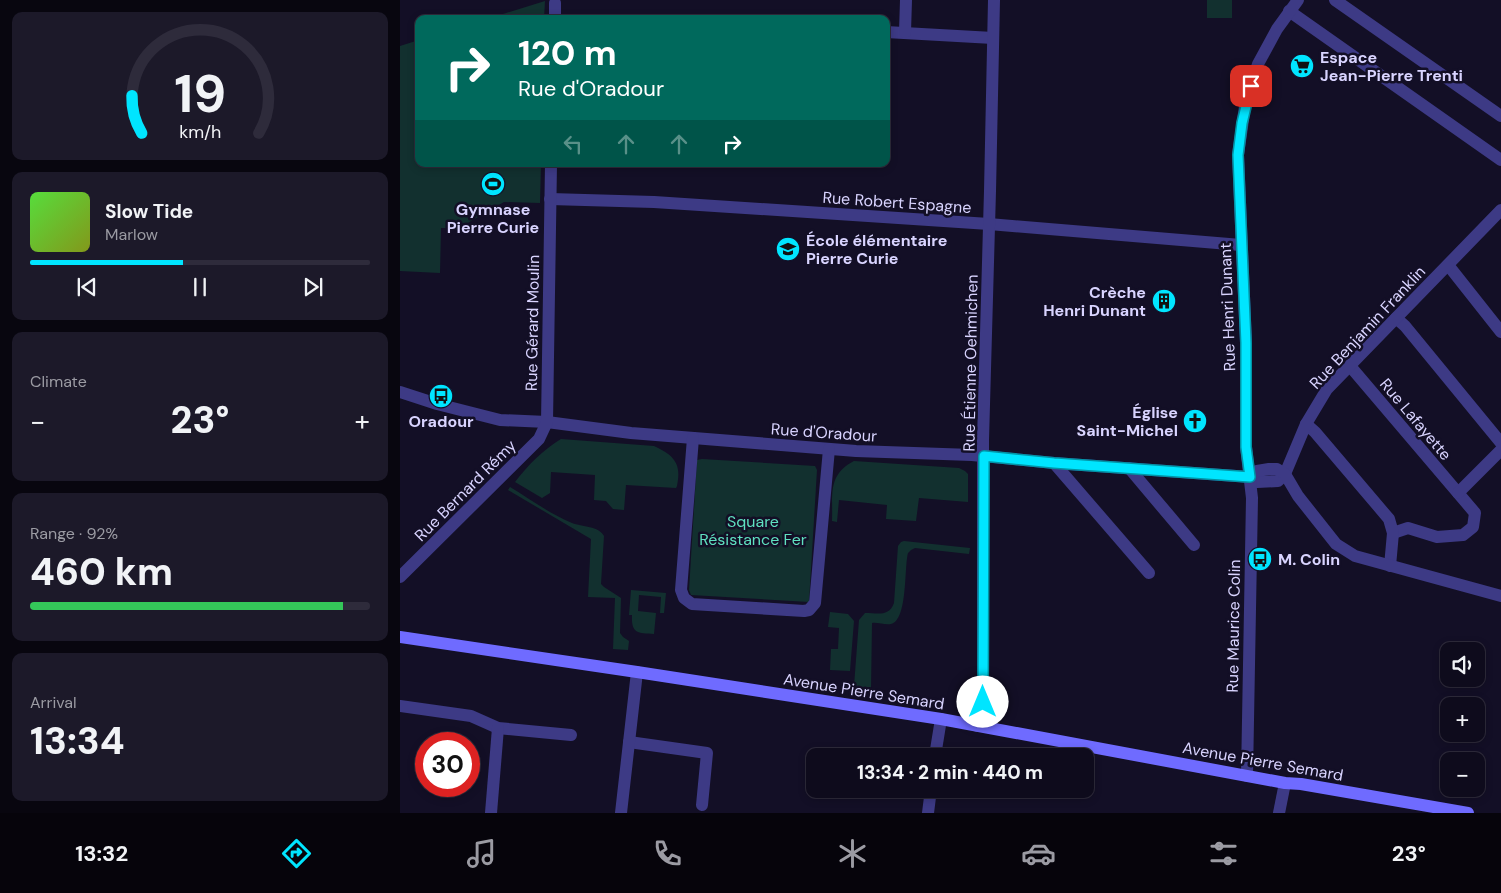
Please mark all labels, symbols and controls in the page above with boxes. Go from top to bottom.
text: 120 m [518,30,617,76]
icon: right [435,35,500,100]
place label: Espace Jean-Pierre Trenti [1320,47,1463,86]
supermarket icon: Espace Jean-Pierre Trenti [1289,53,1315,79]
text: 19 [174,60,226,128]
pin [1230,65,1272,107]
icon: arrive [1237,72,1265,100]
text: Rue d'Oradour [518,74,664,103]
text: km/h [179,120,221,144]
icon: left [559,130,587,158]
icon: ahead [612,130,640,158]
icon: ahead [665,130,693,158]
icon: right [718,130,746,158]
sports icon: Gymnase Pierre Curie [480,171,506,197]
street label: Rue Robert Espagne [822,187,972,218]
text: Slow Tide [105,199,193,224]
place label: Gymnase Pierre Curie [447,199,539,238]
text: Marlow [105,224,158,245]
place label: École élémentaire Pierre Curie [806,230,947,269]
school or university icon: École élémentaire Pierre Curie [775,236,801,262]
street label: Rue Henri Dunant [1215,242,1240,372]
street label: Rue Gérard Moulin [521,255,544,391]
street label: Rue Benjamin Franklin [1305,261,1430,393]
icon: previous [73,273,101,301]
icon: pause [186,273,214,301]
icon: next [299,273,327,301]
street label: Rue Étienne Oehmichen [958,274,983,452]
place label: Crèche Henri Dunant [1043,282,1146,321]
building icon: Crèche Henri Dunant [1151,288,1177,314]
text: Climate [30,371,87,392]
street label: Rue Lafayette [1375,374,1456,465]
bus stop icon: Oradour [428,383,454,409]
text: 23° [171,395,229,445]
place label: Église Saint-Michel [1076,402,1178,441]
text: − [30,403,45,440]
text: + [355,403,370,440]
church icon: Église Saint-Michel [1182,408,1208,434]
place label: Oradour [408,411,474,432]
street label: Rue d'Oradour [770,418,878,447]
street label: Rue Bernard Rémy [410,435,521,546]
park label: Square Résistance Fer [699,511,807,550]
text: Range · 92% [30,523,118,544]
bus stop icon: M. Colin [1247,546,1273,572]
text: 460 km [30,547,173,597]
place label: M. Colin [1278,549,1340,570]
street label: Rue Maurice Colin [1222,559,1245,693]
map controls [1440,642,1485,797]
button: sound [1440,642,1485,687]
street label: Avenue Pierre Semard [782,668,946,715]
position arrow [956,675,1008,727]
text: Arrival [30,692,77,713]
button: + [1440,697,1485,742]
text: 13:34 [30,716,125,766]
speed limit sign: 30 [415,732,480,797]
street label: Avenue Pierre Semard [1181,737,1345,786]
button: − [1440,752,1485,797]
text: 13:34 · 2 min · 440 m [857,760,1043,785]
icon: directions [279,836,314,871]
icon: music [464,836,499,871]
icon: phone [650,836,685,871]
icon: climate [835,836,870,871]
icon: car [1021,836,1056,871]
icon: filters [1206,836,1241,871]
text: 13:32 [75,839,128,868]
text: 23° [1392,839,1426,868]

